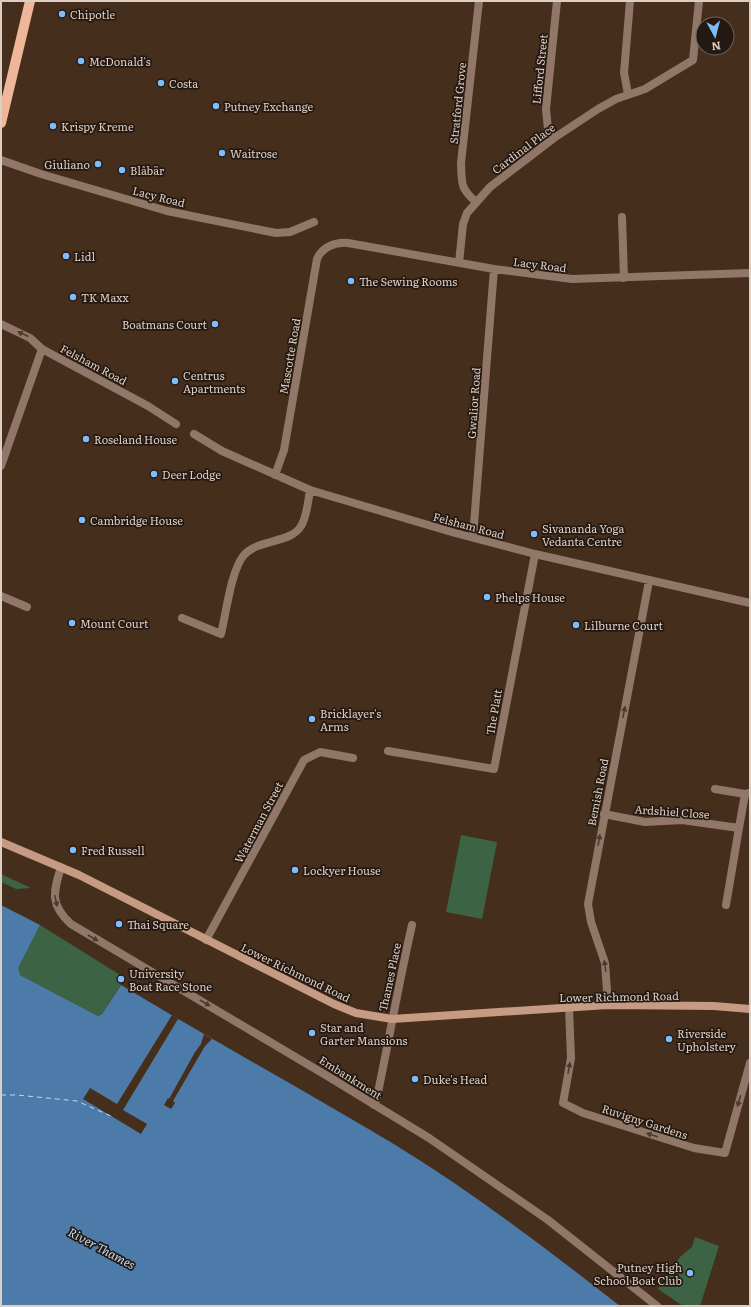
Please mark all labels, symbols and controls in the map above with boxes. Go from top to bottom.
place label: Chipotle [70,6,116,22]
marker: Chipotle [57,9,67,19]
north arrow [695,16,735,56]
street label: Lifford Street [527,33,551,105]
text: N [711,38,722,55]
place label: McDonald's [89,53,151,69]
marker: McDonald's [76,56,86,66]
street label: Stratford Grove [445,61,469,145]
place label: Costa [169,75,198,91]
marker: Costa [156,78,166,88]
place label: Putney Exchange [224,98,314,114]
marker: Putney Exchange [211,101,221,111]
place label: Krispy Kreme [61,118,134,134]
street label: Cardinal Place [488,119,558,177]
marker: Krispy Kreme [48,121,58,131]
place label: Waitrose [230,145,278,161]
marker: Waitrose [217,148,227,158]
place label: Giuliano [44,156,90,172]
marker: Giuliano [93,159,103,169]
place label: Blåbär [130,162,165,178]
marker: Blåbär [117,165,127,175]
street label: Lacy Road [131,182,187,210]
place label: Lidl [74,248,95,264]
marker: Lidl [61,251,71,261]
street label: Lacy Road [512,253,568,275]
place label: The Sewing Rooms [359,273,457,289]
marker: The Sewing Rooms [346,276,356,286]
place label: TK Maxx [81,289,130,305]
marker: TK Maxx [68,292,78,302]
place label: Boatmans Court [122,316,208,332]
street label: Mascotte Road [274,317,304,395]
marker: Boatmans Court [210,319,220,329]
one-way arrow [17,331,29,337]
street label: Felsham Road [58,340,130,388]
place label: Centrus Apartments [183,367,245,396]
street label: Gwalior Road [463,367,483,439]
marker: Centrus Apartments [170,376,180,386]
place label: Roseland House [94,431,178,447]
marker: Roseland House [81,434,91,444]
place label: Deer Lodge [162,466,221,482]
marker: Deer Lodge [149,469,159,479]
street label: Felsham Road [432,508,507,542]
place label: Cambridge House [90,512,183,528]
marker: Cambridge House [77,515,87,525]
place label: Sivananda Yoga Vedanta Centre [542,520,625,549]
marker: Sivananda Yoga Vedanta Centre [529,529,539,539]
place label: Phelps House [495,589,565,605]
marker: Phelps House [482,592,492,602]
place label: Mount Court [80,615,149,631]
place label: Lilburne Court [584,617,664,633]
marker: Mount Court [67,618,77,628]
marker: Lilburne Court [571,620,581,630]
street label: The Platt [481,687,505,736]
place label: Bricklayer's Arms [320,705,381,734]
one-way arrow [621,706,627,719]
marker: Bricklayer's Arms [307,714,317,724]
street label: Bemish Road [583,757,611,827]
street label: Waterman Street [230,778,286,866]
street label: Ardshiel Close [634,800,710,822]
one-way arrow [597,834,603,846]
place label: Fred Russell [81,842,145,858]
marker: Fred Russell [68,845,78,855]
place label: Lockyer House [303,862,381,878]
marker: Lockyer House [290,865,300,875]
one-way arrow [53,895,59,908]
place label: Thai Square [127,916,189,932]
marker: Thai Square [114,919,124,929]
one-way arrow [87,934,99,941]
street label: Lower Richmond Road [239,939,354,1006]
street label: Thames Place [374,941,404,1013]
one-way arrow [602,960,608,973]
place label: University Boat Race Stone [129,965,212,994]
marker: University Boat Race Stone [116,974,126,984]
street label: Lower Richmond Road [559,987,679,1005]
one-way arrow [199,1000,211,1007]
place label: Star and Garter Mansions [320,1019,408,1048]
place label: Riverside Upholstery [677,1025,737,1054]
marker: Star and Garter Mansions [307,1028,317,1038]
marker: Riverside Upholstery [664,1034,674,1044]
street label: Embankment [316,1051,386,1103]
one-way arrow [566,1062,572,1074]
place label: Duke's Head [423,1071,487,1087]
marker: Duke's Head [410,1074,420,1084]
one-way arrow [736,1095,742,1107]
street label: Ruvigny Gardens [600,1100,690,1142]
one-way arrow [646,1131,658,1137]
water label: River Thames [65,1223,139,1273]
place label: Putney High School Boat Club [594,1259,682,1288]
marker: Putney High School Boat Club [685,1268,695,1278]

